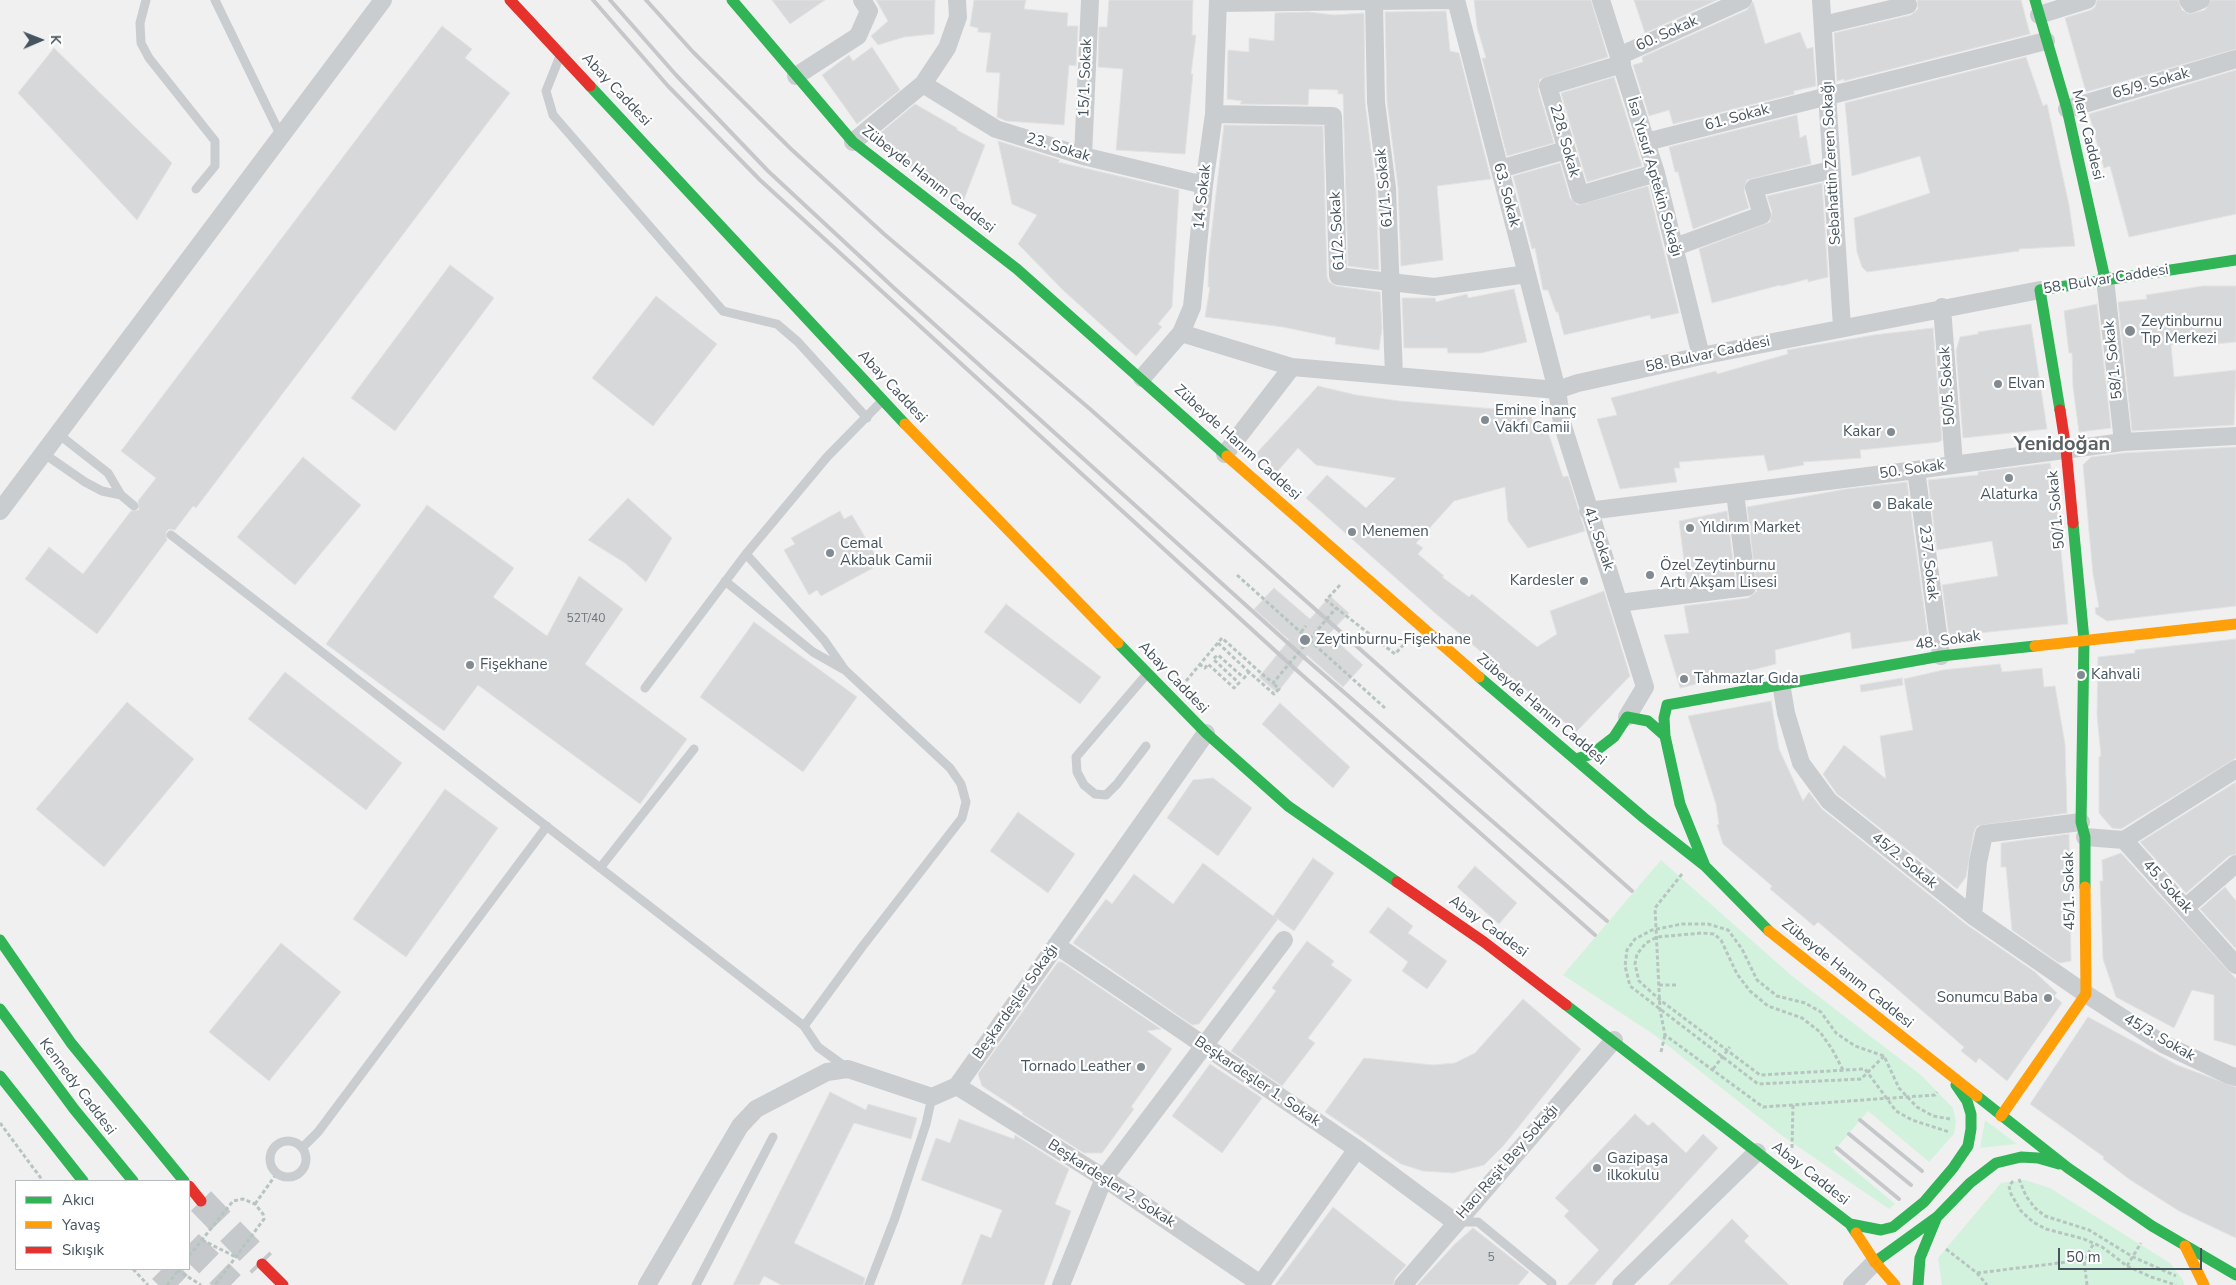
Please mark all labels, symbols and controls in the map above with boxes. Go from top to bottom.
street label: 60. Sokak [1633,12,1701,56]
north arrow [15,15,65,65]
text: K [46,35,65,45]
street label: 15/1. Sokak [1076,38,1096,118]
street label: Abay Caddesi [578,50,654,130]
street label: 65/9. Sokak [2111,64,2191,104]
street label: Sebahattin Zeren Sokağı [1819,81,1845,245]
street label: Merv Caddesi [2067,88,2107,182]
street label: İsa Yusuf Aptekin Sokağı [1623,95,1685,259]
street label: 61. Sokak [1703,101,1771,135]
street label: 228. Sokak [1545,103,1583,179]
street label: Zübeyde Hanım Caddesi [858,122,998,238]
street label: 23. Sokak [1024,130,1092,166]
street label: 61/1. Sokak [1373,148,1397,228]
street label: 63. Sokak [1489,161,1523,229]
street label: 14. Sokak [1191,163,1215,231]
street label: 61/2. Sokak [1327,191,1349,271]
street label: 58. Bulvar Caddesi [2042,261,2170,299]
place label: Zeytinburnu Tıp Merkezi [2141,313,2222,348]
street label: 58/1. Sokak [2101,320,2127,400]
marker: Zeytinburnu Tıp Merkezi [2123,324,2137,338]
street label: 58. Bulvar Caddesi [1644,333,1772,377]
street label: 50/5. Sokak [1936,346,1960,426]
street label: Abay Caddesi [854,347,930,427]
place label: Elvan [2008,375,2045,393]
marker: Elvan [1992,378,2004,390]
street label: Zübeyde Hanım Caddesi [1170,381,1304,505]
place label: Emine İnanç Vakfı Camii [1495,402,1576,437]
marker: Emine İnanç Vakfı Camii [1479,414,1491,426]
place label: Kakar [1843,423,1881,441]
marker: Kakar [1885,426,1897,438]
district label: Yenidoğan [2014,433,2110,457]
street label: 50. Sokak [1878,457,1946,483]
street label: 50/1. Sokak [2045,470,2069,550]
marker: Alaturka [2003,472,2015,484]
place label: Alaturka [1980,486,2038,504]
place label: Bakale [1887,496,1933,514]
marker: Bakale [1871,499,1883,511]
street label: 41. Sokak [1579,505,1617,573]
place label: Yıldırım Market [1700,519,1800,537]
marker: Yıldırım Market [1684,522,1696,534]
place label: Menemen [1362,523,1429,541]
street label: 237. Sokak [1915,525,1941,601]
marker: Menemen [1346,526,1358,538]
place label: Cemal Akbalık Camii [840,535,932,570]
marker: Cemal Akbalık Camii [824,547,836,559]
place label: Özel Zeytinburnu Artı Akşam Lisesi [1660,557,1777,592]
marker: Özel Zeytinburnu Artı Akşam Lisesi [1644,569,1656,581]
place label: Kardesler [1510,572,1574,590]
marker: Kardesler [1578,575,1590,587]
house number: 52T/40 [567,612,605,626]
street label: 48. Sokak [1914,628,1982,654]
place label: Zeytinburnu-Fişekhane [1316,631,1471,649]
marker: Zeytinburnu-Fişekhane [1298,633,1312,647]
street label: Abay Caddesi [1134,638,1212,718]
street label: Zübeyde Hanım Caddesi [1472,650,1610,770]
place label: Fişekhane [480,656,547,674]
marker: Fişekhane [464,659,476,671]
place label: Kahvali [2091,666,2140,684]
marker: Kahvali [2075,669,2087,681]
place label: Tahmazlar Gıda [1694,670,1799,688]
marker: Tahmazlar Gıda [1678,673,1690,685]
street label: 45/2. Sokak [1868,829,1940,893]
street label: 45/1. Sokak [2060,851,2080,931]
street label: 45. Sokak [2138,857,2196,917]
street label: Abay Caddesi [1445,892,1531,962]
street label: Zübeyde Hanım Caddesi [1778,915,1916,1033]
street label: Beşkardeşler Sokağı [969,941,1063,1063]
place label: Sonumcu Baba [1937,989,2038,1007]
marker: Sonumcu Baba [2042,992,2054,1004]
street label: 45/3. Sokak [2120,1010,2198,1066]
street label: Beşkardeşler 1. Sokak [1191,1033,1323,1131]
street label: Kennedy Caddesi [35,1035,119,1139]
place label: Tornado Leather [1021,1058,1131,1076]
marker: Tornado Leather [1135,1061,1147,1073]
street label: Hacı Reşit Bey Sokağı [1453,1101,1563,1223]
street label: Beşkardeşler 2. Sokak [1044,1136,1178,1232]
street label: Abay Caddesi [1768,1138,1852,1210]
place label: Gazipaşa ilkokulu [1607,1150,1668,1185]
marker: Gazipaşa ilkokulu [1591,1162,1603,1174]
legend [15,1180,190,1270]
text: Akıcı [62,1190,94,1210]
text: Yavaş [62,1215,100,1235]
scale bar [2061,1238,2205,1270]
text: Sıkışık [62,1240,104,1260]
text: 50 m [2066,1247,2101,1267]
house number: 5 [1487,1251,1495,1265]

